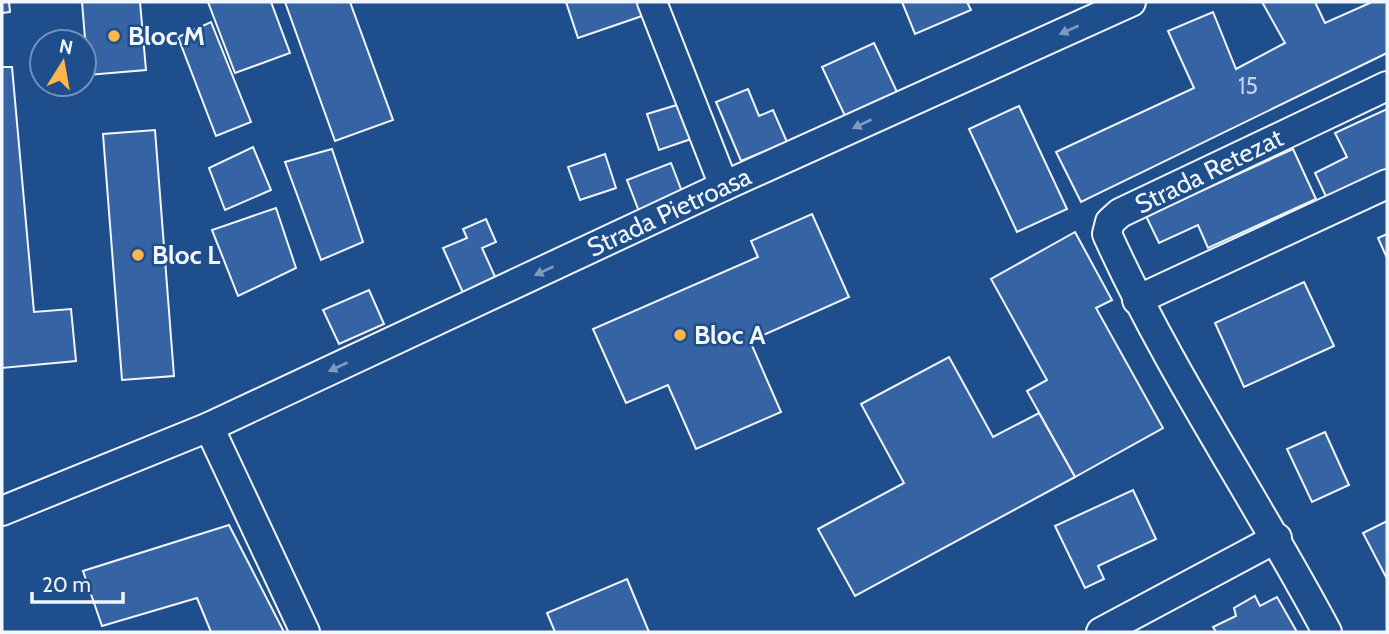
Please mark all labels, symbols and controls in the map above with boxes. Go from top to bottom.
place label: Bloc M [128,20,205,52]
one-way arrow [1059,24,1079,36]
north arrow [28,28,98,98]
marker: Bloc M [106,28,122,44]
text: N [57,34,75,59]
house number: 15 [1238,72,1258,100]
one-way arrow [852,118,872,130]
street label: Strada Retezat [1130,121,1288,221]
street label: Strada Pietroasa [582,160,756,264]
place label: Bloc L [152,239,220,271]
marker: Bloc L [130,247,146,263]
one-way arrow [534,265,554,276]
place label: Bloc A [694,319,766,351]
marker: Bloc A [672,327,688,343]
one-way arrow [328,361,348,373]
scale bar [32,560,122,604]
text: 20 m [42,572,91,597]

